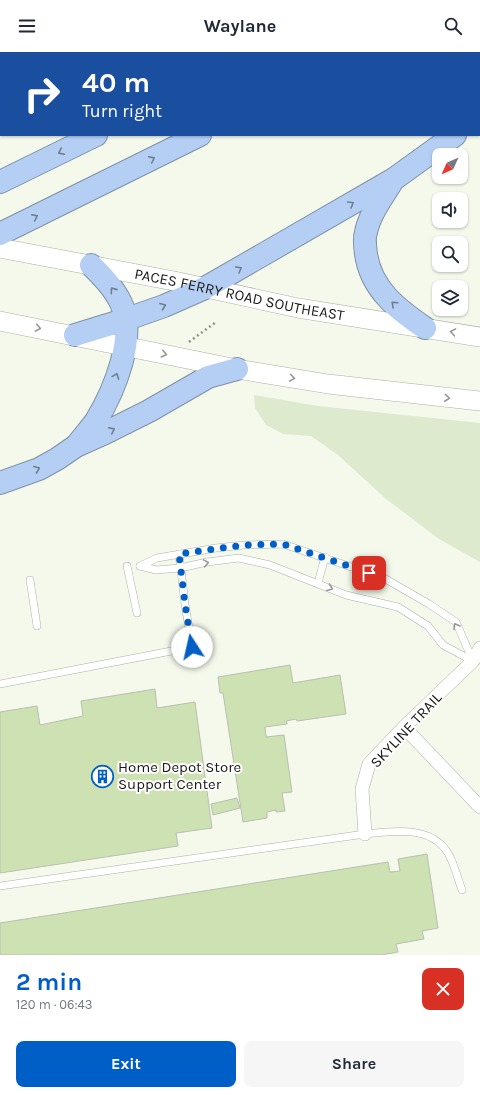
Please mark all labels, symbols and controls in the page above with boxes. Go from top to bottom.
icon: menu [16,15,38,37]
text: Waylane [204,15,276,37]
icon: search [442,15,464,37]
text: 40 m [82,66,150,99]
icon: right [16,68,68,120]
text: Turn right [82,100,162,122]
one-way arrow [57,147,65,155]
north arrow [432,148,468,184]
map controls [432,148,468,316]
one-way arrow [147,156,155,164]
button: sound [432,192,468,228]
one-way arrow [347,201,354,208]
one-way arrow [31,214,38,221]
button: search [432,236,468,272]
street label: PACES FERRY ROAD SOUTHEAST [133,265,346,324]
one-way arrow [235,266,242,274]
button: layers [432,280,468,316]
one-way arrow [110,287,117,294]
one-way arrow [391,301,399,309]
one-way arrow [160,302,167,310]
one-way arrow [34,323,41,332]
one-way arrow [449,329,456,337]
one-way arrow [161,350,167,358]
one-way arrow [112,373,120,380]
one-way arrow [288,373,295,382]
one-way arrow [444,393,450,402]
one-way arrow [107,427,115,435]
one-way arrow [33,466,40,474]
pin [352,556,386,590]
one-way arrow [203,559,209,568]
icon: arrive [358,562,380,584]
one-way arrow [327,584,334,592]
one-way arrow [454,623,461,630]
position arrow [171,626,213,668]
street label: SKYLINE TRAIL [367,689,445,771]
place label: Home Depot Store Support Center [118,758,241,793]
building icon: Home Depot Store Support Center [90,763,116,789]
text: 2 min [16,968,82,996]
button: close [422,968,464,1010]
text: 120 m · 06:43 [16,997,92,1012]
button: Exit [16,1041,236,1087]
button: Share [244,1041,464,1087]

